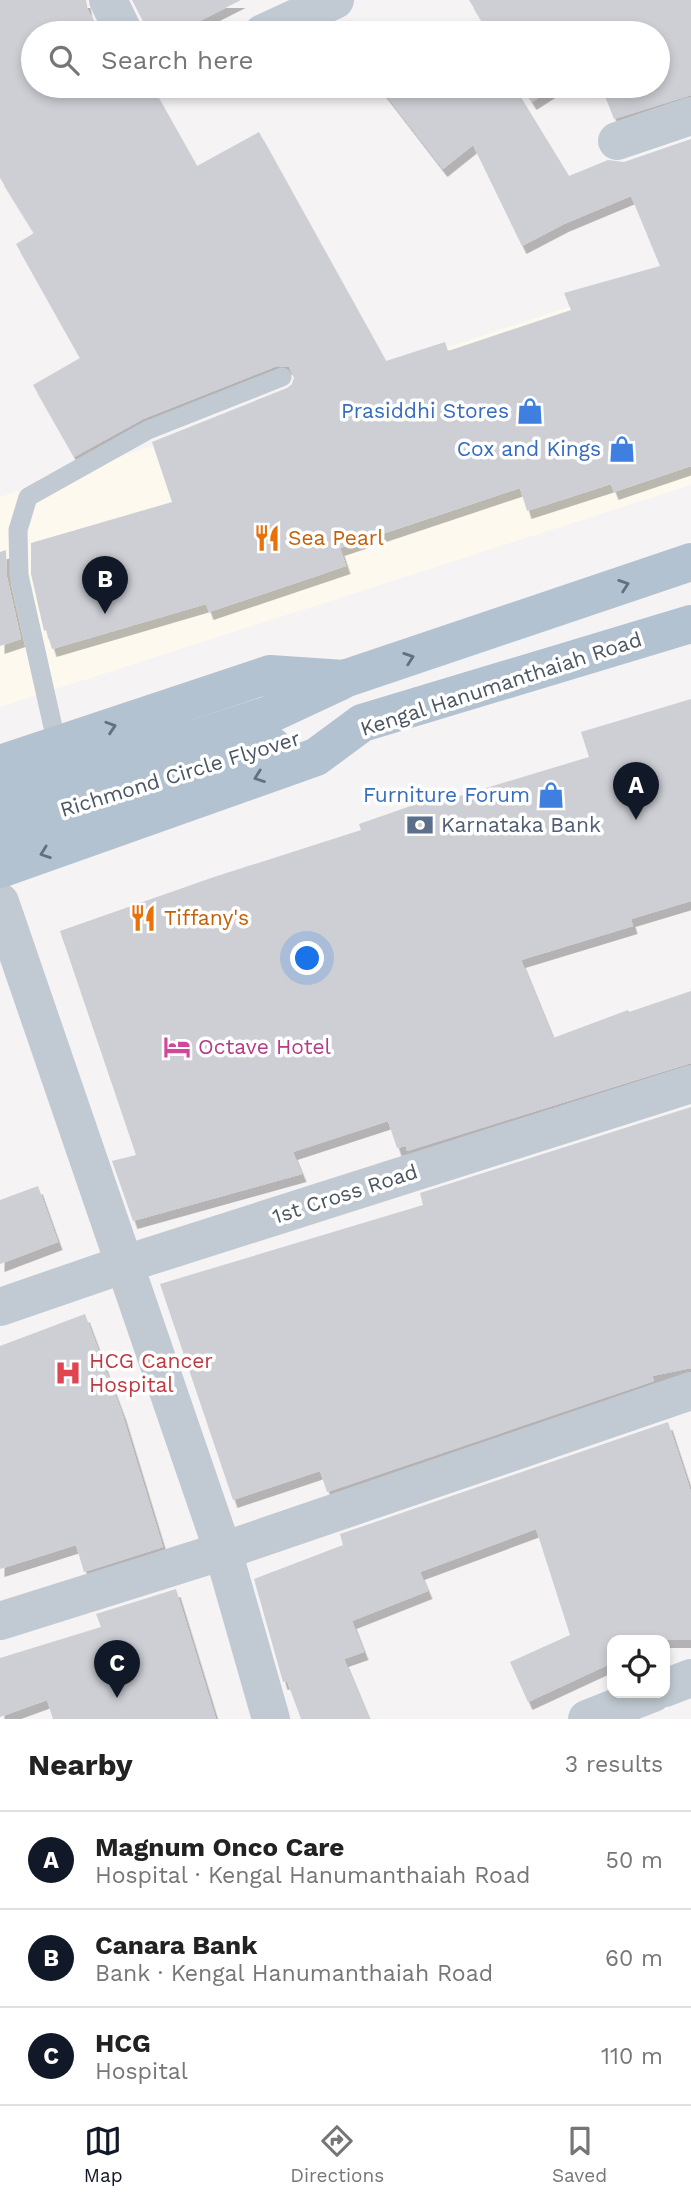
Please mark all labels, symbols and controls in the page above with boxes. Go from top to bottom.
search box [21,21,670,98]
icon: search [45,41,83,79]
text: Search here [101,45,253,75]
shop icon: Prasiddhi Stores [515,396,545,426]
place label: Prasiddhi Stores [341,398,509,423]
shop icon: Cox and Kings [607,434,637,464]
place label: Cox and Kings [457,436,601,461]
restaurant icon: Sea Pearl [252,523,282,553]
place label: Sea Pearl [288,525,384,550]
pin: B [82,556,128,614]
one-way arrow [618,579,630,593]
street label: Kengal Hanumanthaiah Road [357,626,645,741]
one-way arrow [402,652,414,666]
one-way arrow [105,721,117,735]
street label: Richmond Circle Flyover [57,725,303,822]
pin: A [613,762,659,820]
one-way arrow [254,769,266,783]
shop icon: Furniture Forum [536,780,566,810]
place label: Furniture Forum [363,782,530,807]
bank icon: Karnataka Bank [405,810,435,840]
place label: Karnataka Bank [441,812,601,837]
one-way arrow [39,845,51,859]
restaurant icon: Tiffany's [128,903,158,933]
place label: Tiffany's [164,905,249,930]
your location [290,941,324,975]
hotel icon: Octave Hotel [162,1032,192,1062]
place label: Octave Hotel [198,1034,332,1059]
street label: 1st Cross Road [269,1158,421,1229]
place label: HCG Cancer Hospital [89,1348,213,1397]
hospital icon: HCG Cancer Hospital [53,1358,83,1388]
map controls [607,1635,670,1698]
button: locate [607,1635,670,1698]
pin: C [94,1640,140,1698]
text: Nearby [28,1747,133,1782]
text: 3 results [565,1751,663,1778]
text: Magnum Onco Care [95,1832,344,1862]
text: A [43,1847,59,1874]
text: 50 m [606,1847,663,1874]
text: Hospital · Kengal Hanumanthaiah Road [95,1862,530,1889]
text: Canara Bank [95,1930,257,1960]
text: B [43,1945,59,1972]
text: 60 m [605,1945,663,1972]
text: Bank · Kengal Hanumanthaiah Road [95,1960,493,1987]
text: HCG [95,2028,151,2058]
text: C [43,2043,59,2070]
text: 110 m [601,2043,663,2070]
text: Hospital [95,2058,188,2085]
tab: Map [84,2122,123,2187]
tab: Directions [290,2122,384,2187]
tab: Saved [552,2122,607,2187]

